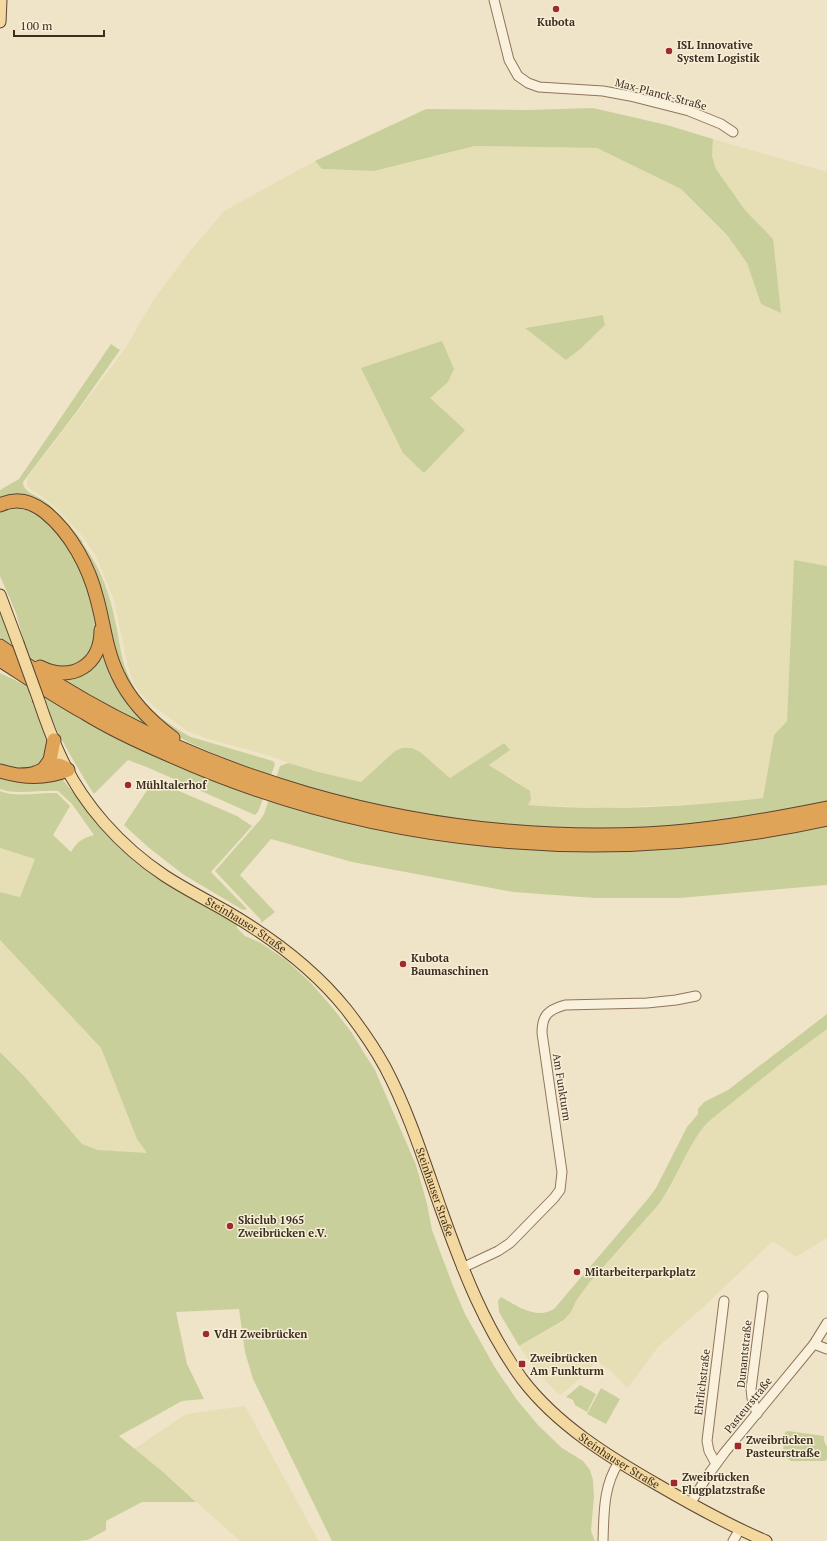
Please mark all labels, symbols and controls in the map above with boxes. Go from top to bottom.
marker: Kubota [551,4,561,14]
scale bar [14,12,104,38]
place label: Kubota [537,15,575,29]
text: 100 m [20,18,53,33]
place label: ISL Innovative System Logistik [677,38,760,65]
marker: ISL Innovative System Logistik [664,46,674,56]
street label: Max-Planck-Straße [614,75,709,113]
place label: Mühltalerhof [136,778,207,792]
marker: Mühltalerhof [123,780,133,790]
street label: Steinhauser Straße [203,894,290,956]
place label: Kubota Baumaschinen [411,951,488,978]
marker: Kubota Baumaschinen [398,959,408,969]
street label: Am Funkturm [550,1052,574,1122]
street label: Steinhauser Straße [413,1146,457,1239]
place label: Skiclub 1965 Zweibrücken e.V. [238,1213,327,1240]
marker: Skiclub 1965 Zweibrücken e.V. [225,1221,235,1231]
place label: Mitarbeiterparkplatz [585,1265,696,1279]
marker: Mitarbeiterparkplatz [572,1267,582,1277]
street label: Dunantstraße [733,1319,755,1389]
place label: VdH Zweibrücken [214,1327,307,1341]
marker: VdH Zweibrücken [201,1329,211,1339]
street label: Ehrlichstraße [691,1348,713,1416]
place label: Zweibrücken Am Funkturm [530,1351,605,1378]
marker: Zweibrücken Am Funkturm [517,1359,527,1369]
street label: Pasteurstraße [721,1374,775,1436]
street label: Steinhauser Straße [576,1430,663,1492]
place label: Zweibrücken Pasteurstraße [746,1433,820,1460]
marker: Zweibrücken Pasteurstraße [733,1441,743,1451]
place label: Zweibrücken Flugplatzstraße [682,1470,765,1497]
marker: Zweibrücken Flugplatzstraße [669,1478,679,1488]

